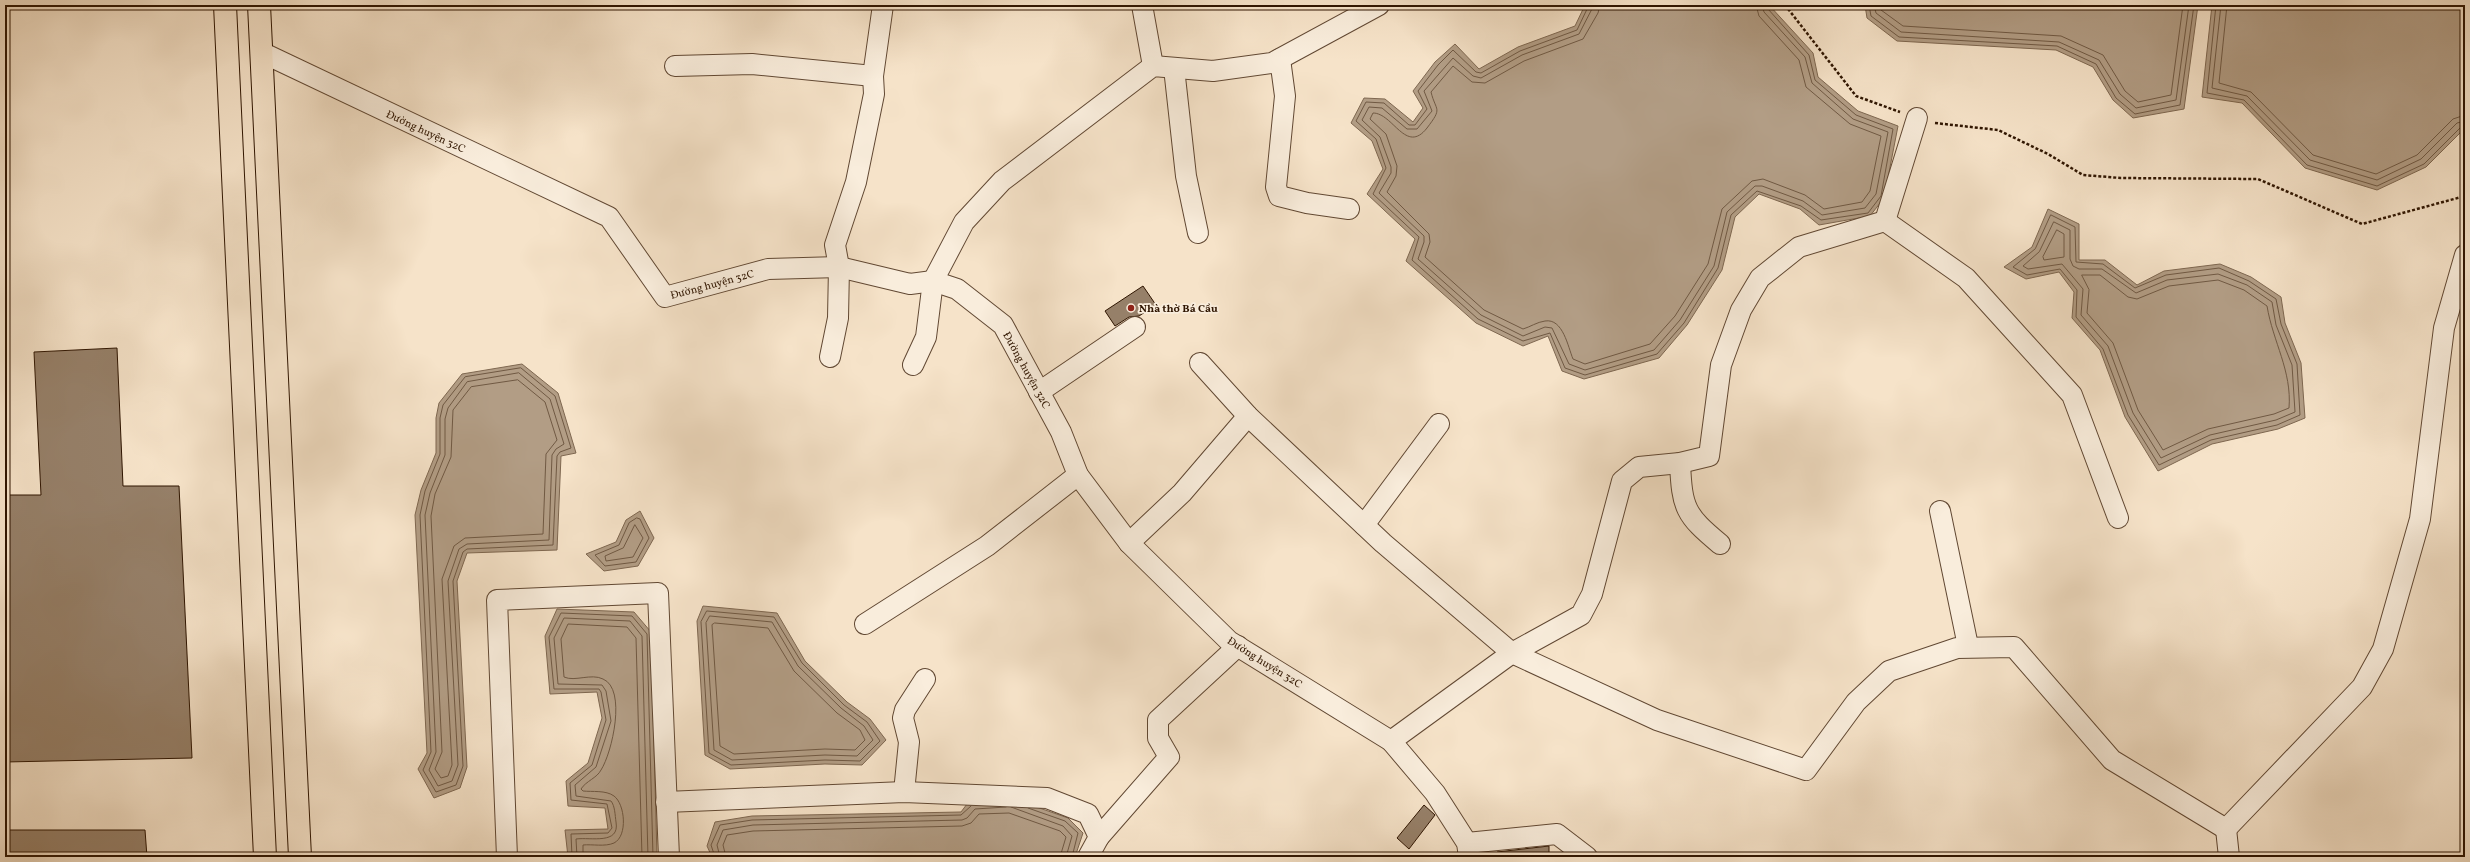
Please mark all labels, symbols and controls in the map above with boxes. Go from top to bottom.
street label: Đường huyện 32C [383,107,468,157]
street label: Đường huyện 32C [669,267,756,304]
place label: Nhà thờ Bá Cầu [1139,302,1218,317]
marker: Nhà thờ Bá Cầu [1126,303,1136,313]
street label: Đường huyện 32C [998,329,1053,412]
street label: Đường huyện 32C [1224,634,1305,692]

